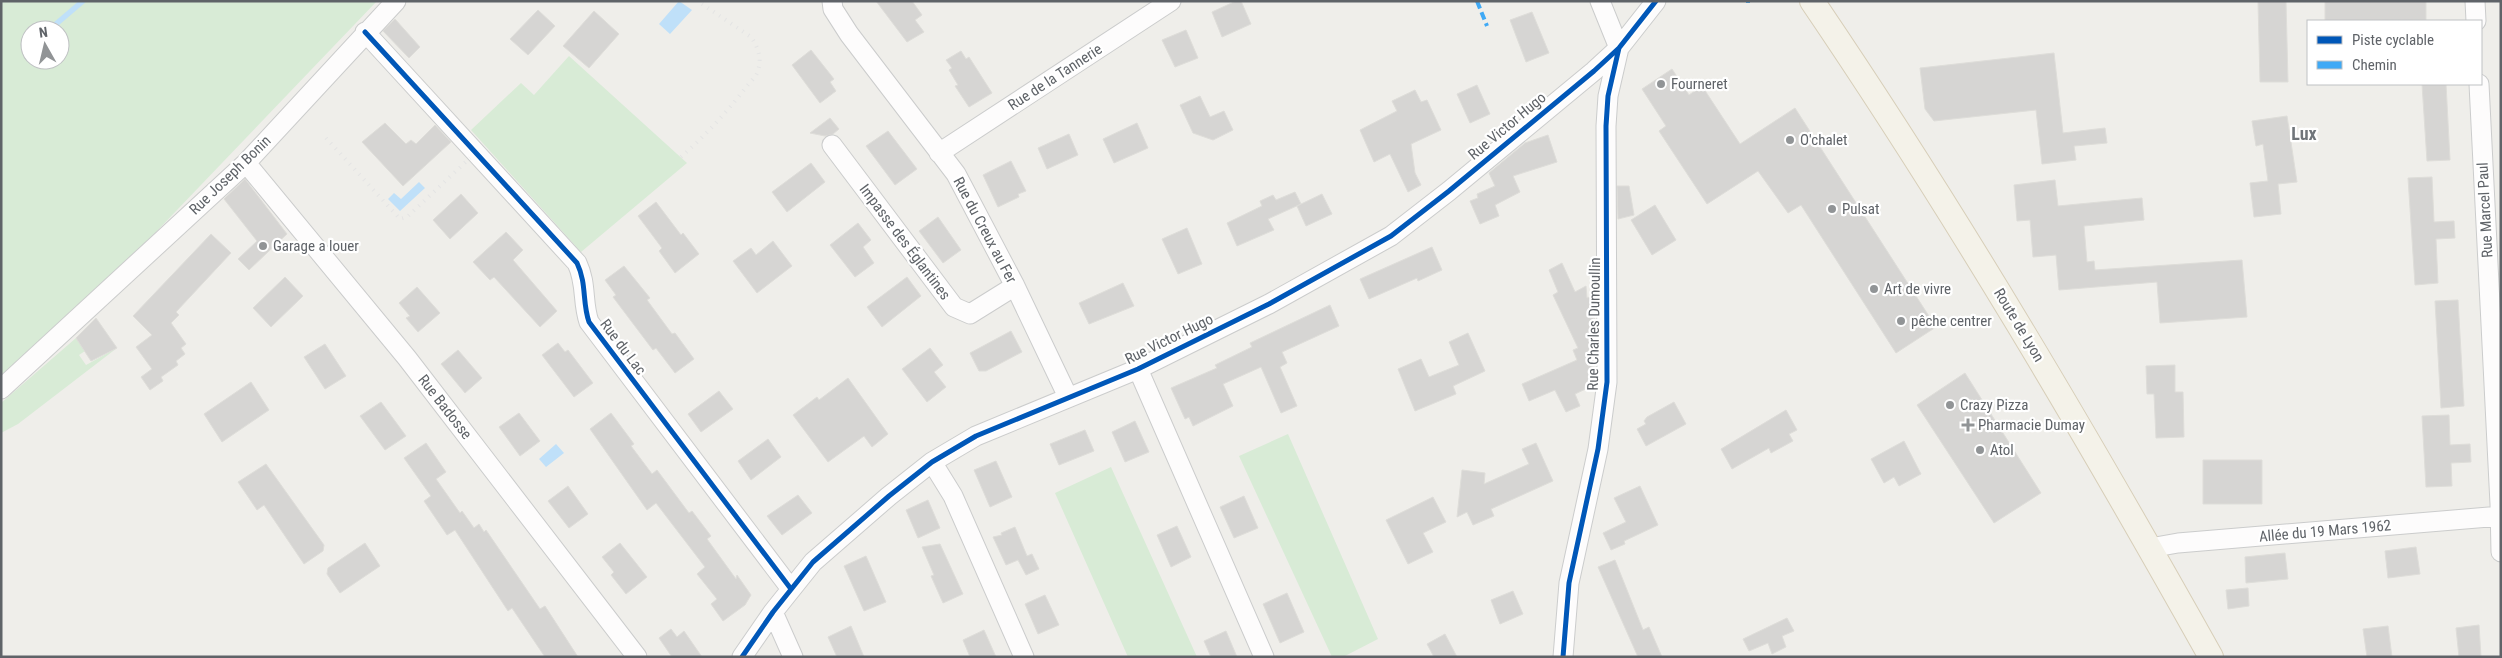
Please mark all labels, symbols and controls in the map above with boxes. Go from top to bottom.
north arrow [20,20,70,70]
legend [2307,20,2482,85]
text: N [38,24,49,41]
text: Piste cyclable [2352,31,2434,49]
street label: Rue de la Tannerie [1005,40,1105,114]
text: Chemin [2352,56,2397,74]
place label: Fourneret [1671,75,1728,93]
marker: Fourneret [1655,78,1667,90]
street label: Rue Victor Hugo [1465,88,1549,164]
district label: Lux [2291,123,2317,144]
place label: O'chalet [1800,131,1847,149]
street label: Rue Joseph Bonin [186,132,274,218]
marker: O'chalet [1784,134,1796,146]
street label: Rue Marcel Paul [2474,162,2496,258]
street label: Rue du Creux au Fer [949,174,1021,287]
street label: Impasse des Églantines [856,181,954,304]
place label: Pulsat [1842,200,1879,218]
marker: Pulsat [1826,203,1838,215]
place label: Garage a louer [273,237,359,255]
marker: Garage a louer [257,240,269,252]
street label: Rue Charles Dumoullin [1584,257,1604,391]
place label: Art de vivre [1884,280,1951,298]
marker: Art de vivre [1868,283,1880,295]
street label: Route de Lyon [1990,285,2048,365]
street label: Rue Victor Hugo [1122,310,1216,368]
place label: pêche centrer [1911,312,1992,330]
marker: pêche centrer [1895,315,1907,327]
street label: Rue du Lac [596,316,650,378]
street label: Rue Badosse [414,371,476,443]
place label: Crazy Pizza [1960,396,2028,414]
marker: Crazy Pizza [1944,399,1956,411]
place label: Pharmacie Dumay [1978,416,2085,434]
marker: Pharmacie Dumay [1962,419,1974,431]
place label: Atol [1990,441,2014,459]
marker: Atol [1974,444,1986,456]
street label: Allée du 19 Mars 1962 [2258,516,2392,546]

